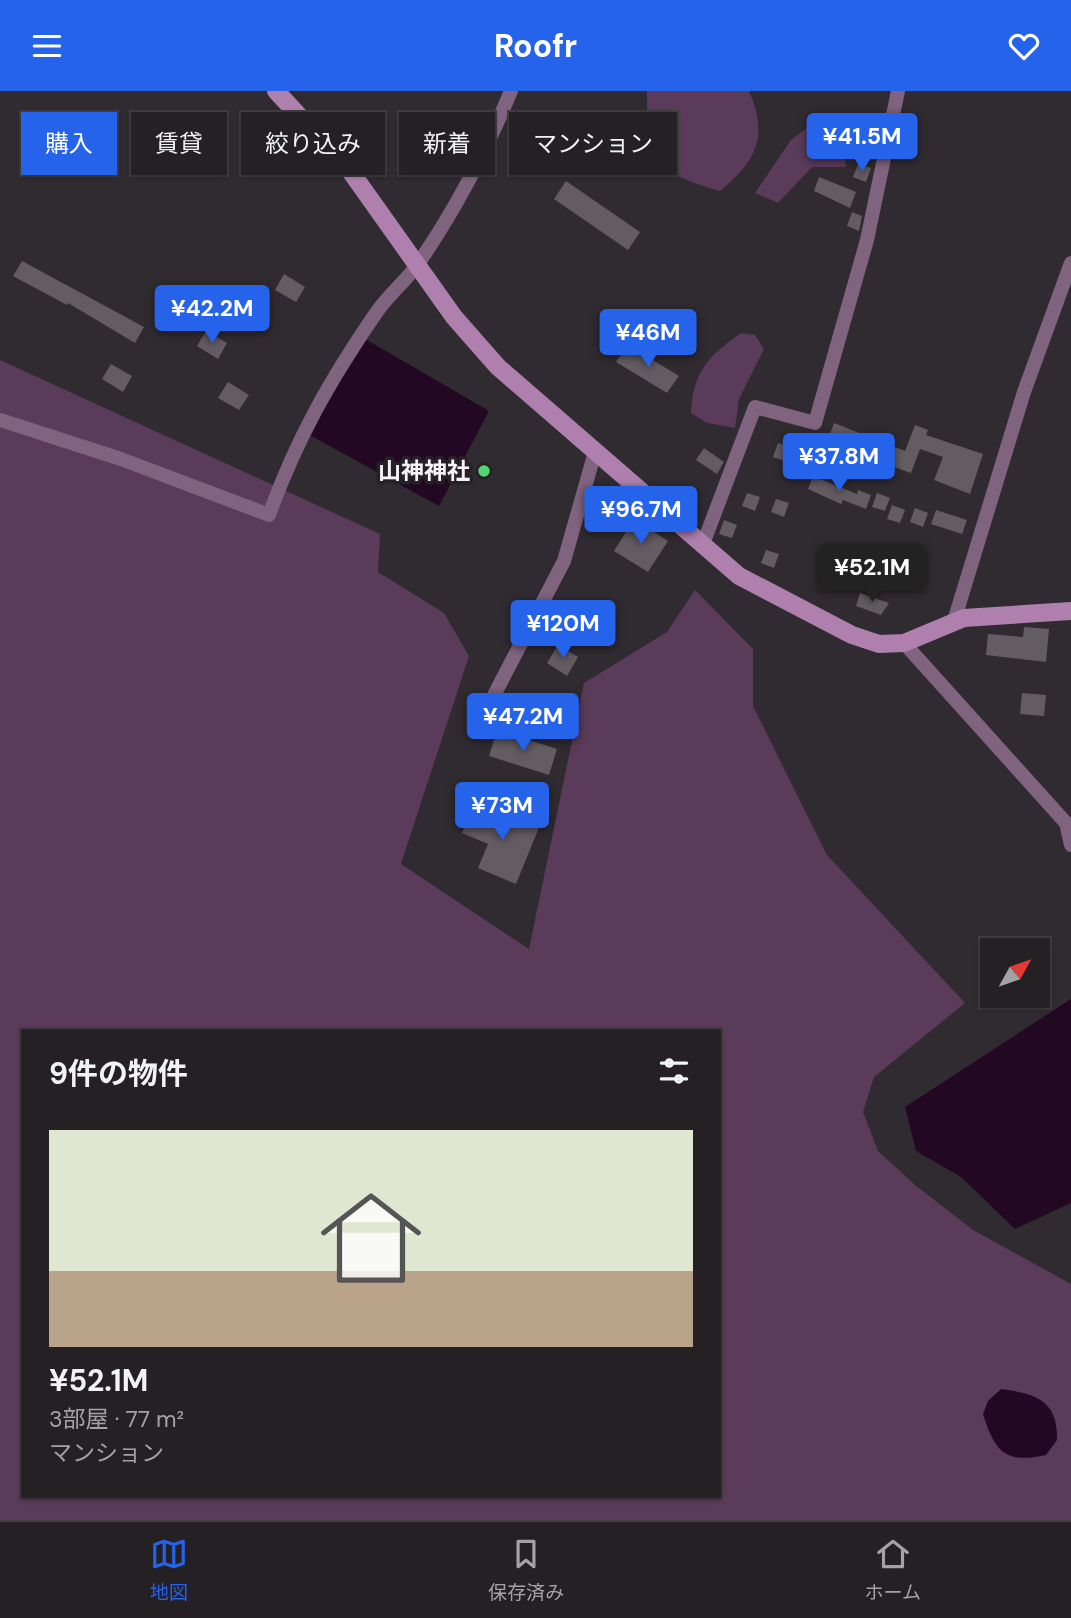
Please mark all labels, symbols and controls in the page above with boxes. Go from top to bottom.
text: Roofr [494,25,577,67]
icon: menu [28,27,66,65]
icon: heart [1005,27,1043,65]
chip: 購入 [21,112,117,175]
chip: 賃貸 [131,112,227,175]
chip: 絞り込み [241,112,385,175]
chip: 新着 [399,112,495,175]
chip: マンション [509,112,677,175]
pin: ¥41.5M [805,113,919,173]
text: ¥41.5M [823,121,901,151]
pin: ¥42.2M [155,285,269,345]
text: ¥42.2M [171,293,253,323]
pin: ¥46M [607,309,689,369]
text: ¥46M [616,317,680,347]
pin: ¥37.8M [782,433,896,493]
text: ¥37.8M [799,441,879,471]
place label: 山神神社 [378,456,470,486]
marker: 山神神社 [476,463,492,479]
pin: ¥96.7M [584,487,698,546]
text: ¥96.7M [600,494,682,524]
pin: ¥52.1M [815,545,929,604]
text: ¥52.1M [834,552,910,582]
pin: ¥120M [514,601,612,660]
text: ¥120M [526,608,600,638]
pin: ¥47.2M [466,693,580,753]
text: ¥47.2M [483,701,563,731]
pin: ¥73M [461,783,543,842]
text: ¥73M [471,790,533,820]
north arrow [980,938,1050,1008]
map controls [980,938,1050,1008]
icon: filters [655,1052,693,1090]
text: 9件の物件 [49,1054,188,1093]
icon: home [308,1175,434,1301]
text: ¥52.1M [49,1361,148,1400]
text: 3部屋 · 77 m² [49,1404,184,1434]
text: マンション [49,1438,164,1468]
tab: 地図 [150,1535,188,1605]
tab: 保存済み [488,1535,564,1605]
tab: ホーム [864,1535,921,1605]

